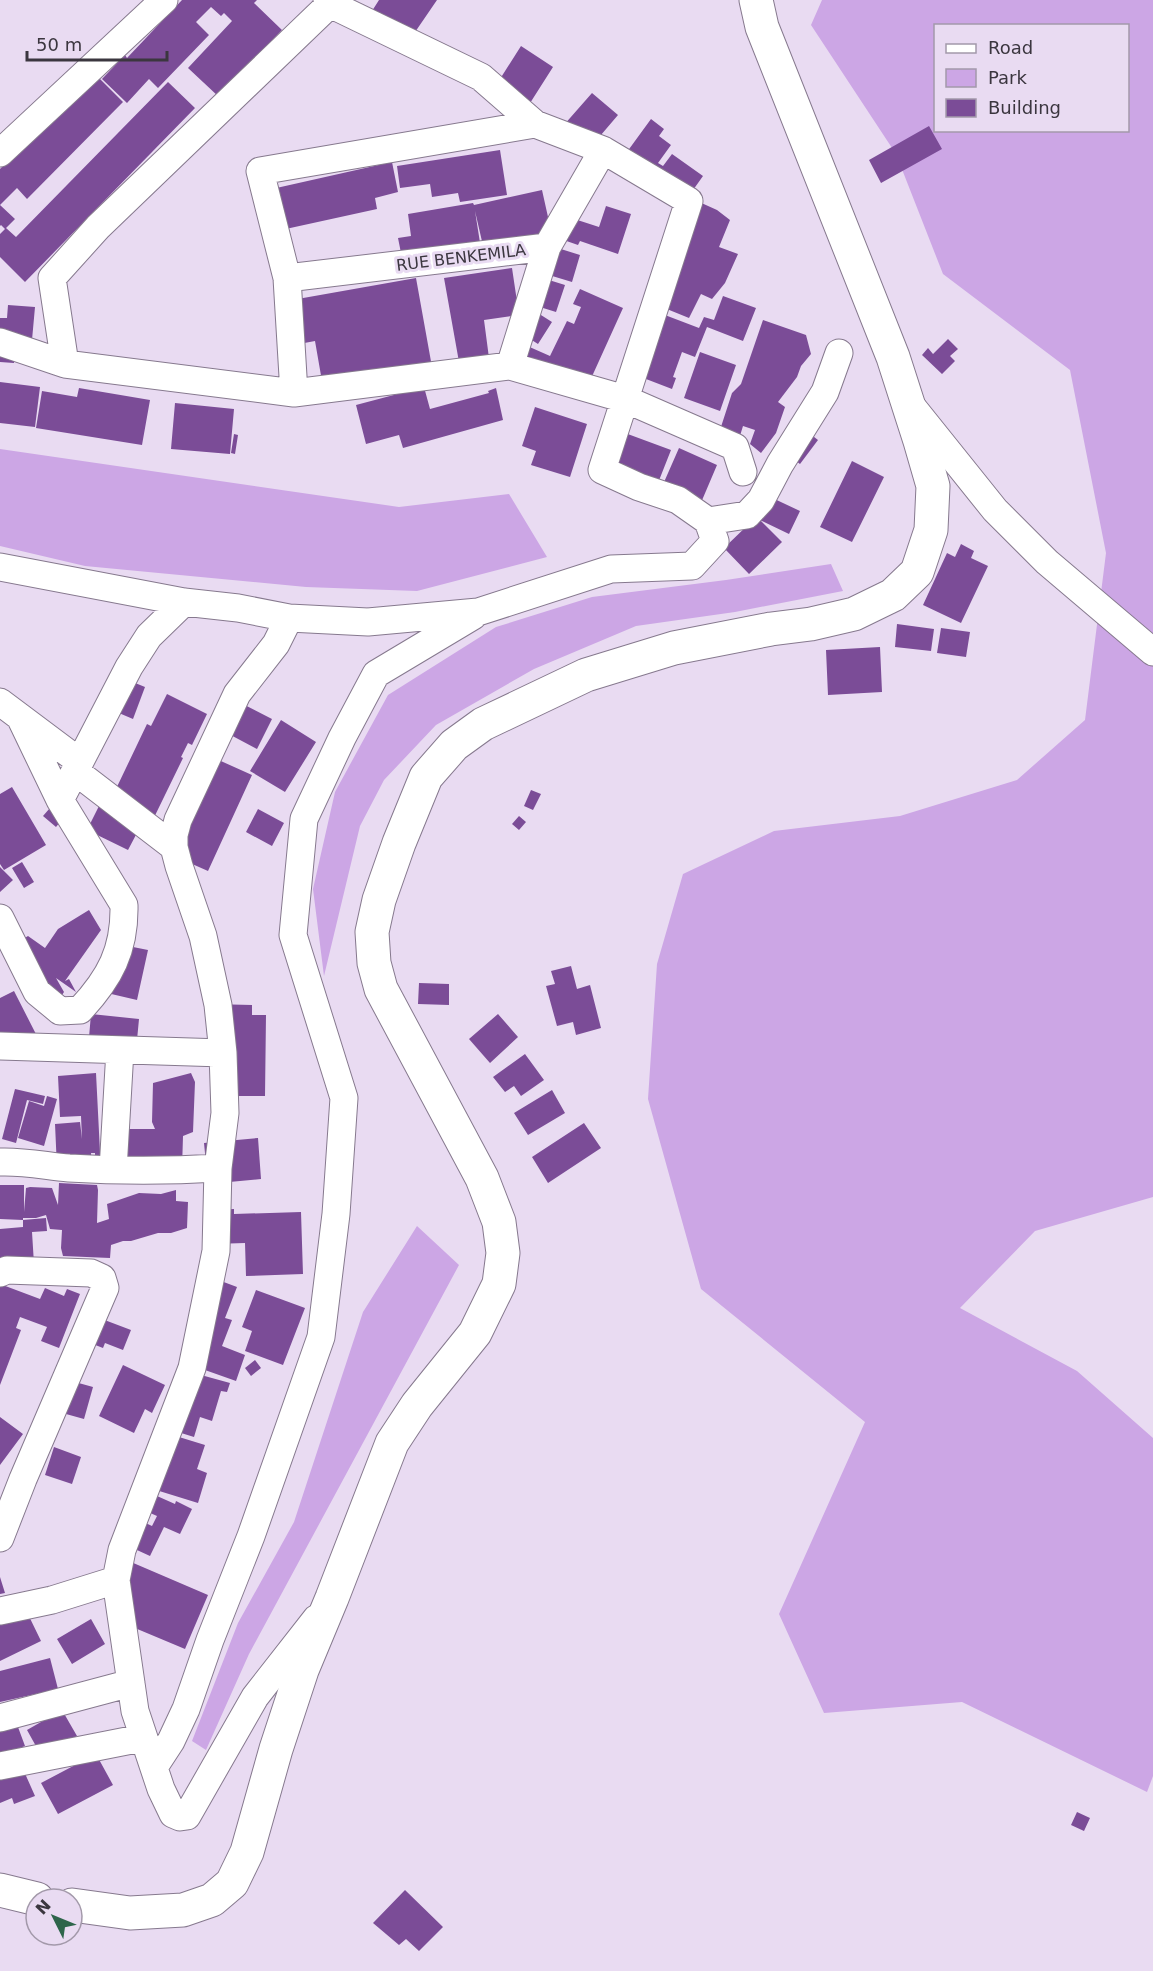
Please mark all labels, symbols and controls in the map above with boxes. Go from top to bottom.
scale bar [27,24,166,62]
legend [934,24,1129,132]
text: 50 m [36,34,82,55]
text: Road [988,37,1033,58]
text: Park [988,67,1027,88]
text: Building [988,97,1061,118]
street label: RUE BENKEMILA [395,240,527,275]
north arrow [24,1887,84,1947]
text: N [32,1896,55,1918]

